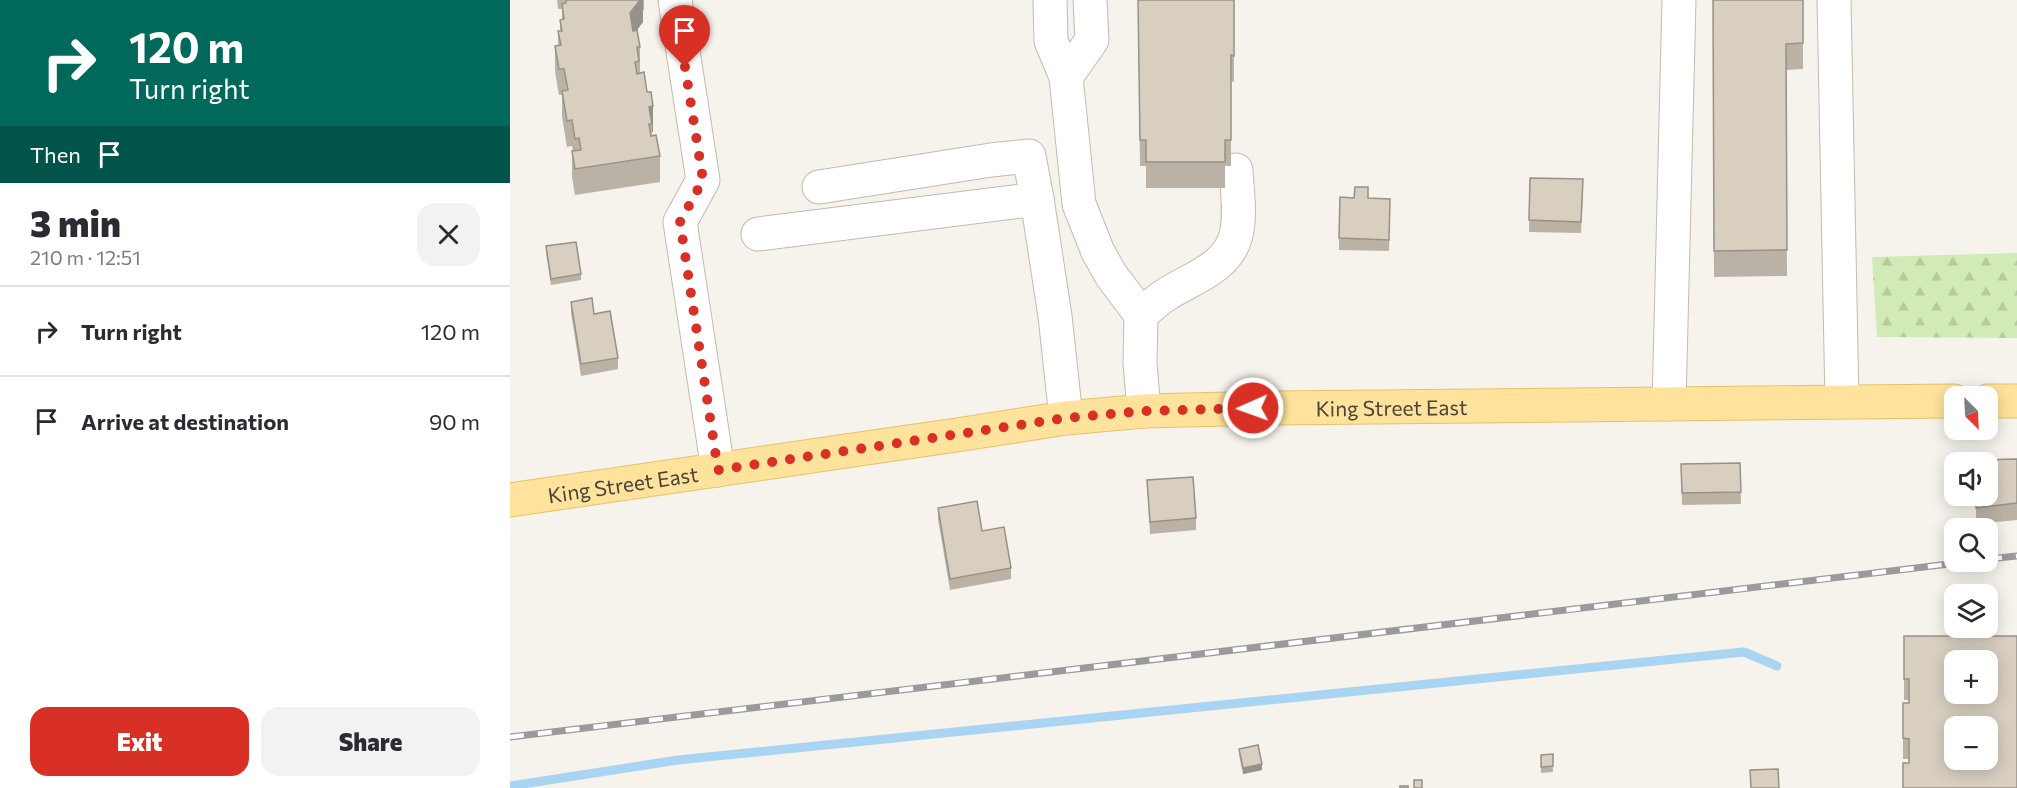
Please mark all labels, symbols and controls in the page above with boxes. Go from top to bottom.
pin [659,5,710,67]
icon: arrive [668,14,701,47]
text: 120 m [129,20,244,72]
icon: right [30,24,108,102]
text: Turn right [129,72,249,105]
icon: arrive [93,138,126,171]
text: Then [30,141,81,168]
text: 3 min [30,200,121,244]
button: close [417,203,480,266]
text: 210 m · 12:51 [30,245,141,269]
icon: right [30,315,63,348]
text: Turn right [81,318,182,345]
text: 120 m [421,318,480,345]
position arrow [1221,376,1285,440]
north arrow [1944,386,1998,440]
map controls [1944,386,1998,770]
street label: King Street East [1316,394,1468,420]
icon: arrive [30,405,63,438]
text: Arrive at destination [81,408,289,435]
text: 90 m [429,408,480,435]
button: sound [1944,452,1998,506]
street label: King Street East [546,460,700,507]
button: search [1944,518,1998,572]
button: layers [1944,584,1998,638]
button: + [1944,650,1998,704]
button: Exit [30,707,249,776]
button: Share [261,707,480,776]
button: − [1944,716,1998,770]

